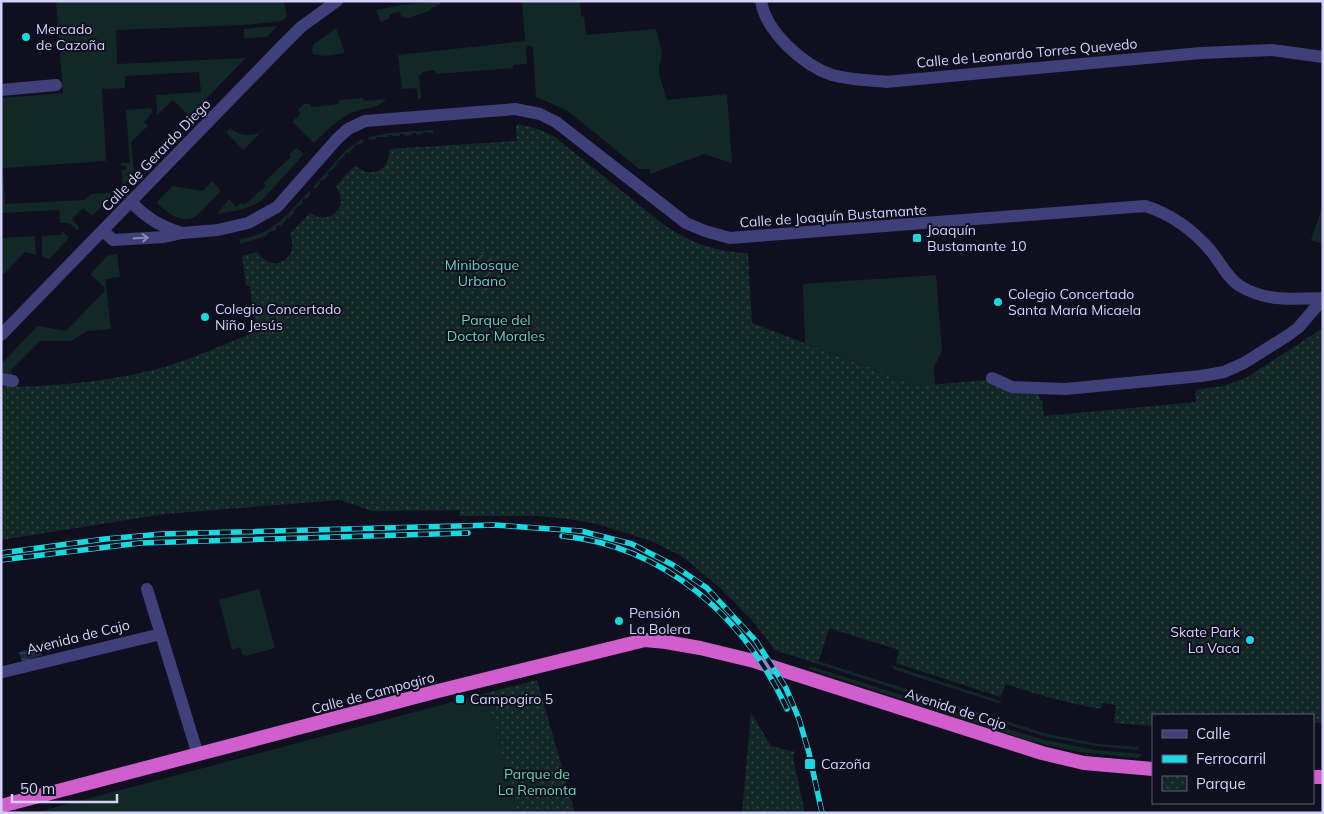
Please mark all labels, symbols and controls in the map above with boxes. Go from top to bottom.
place label: Mercado de Cazoña [36,20,105,54]
marker: Mercado de Cazoña [20,31,32,43]
street label: Calle de Leonardo Torres Quevedo [916,34,1138,72]
street label: Calle de Gerardo Diego [98,95,214,215]
street label: Calle de Joaquín Bustamante [739,200,927,232]
place label: Joaquín Bustamante 10 [927,221,1027,255]
marker: Joaquín Bustamante 10 [911,232,923,244]
one-way arrow [132,234,148,243]
park label: Minibosque Urbano [445,256,519,290]
place label: Colegio Concertado Santa María Micaela [1008,285,1141,319]
marker: Colegio Concertado Santa María Micaela [992,296,1004,308]
place label: Colegio Concertado Niño Jesús [215,300,341,334]
marker: Colegio Concertado Niño Jesús [199,311,211,323]
park label: Parque del Doctor Morales [447,311,545,345]
place label: Pensión La Bolera [629,604,691,638]
street label: Avenida de Cajo [25,615,131,659]
marker: Pensión La Bolera [613,615,625,627]
place label: Skate Park La Vaca [1170,623,1241,657]
marker: Skate Park La Vaca [1244,634,1256,646]
street label: Calle de Campogiro [310,668,436,718]
street label: Avenida de Cajo [903,684,1009,734]
place label: Campogiro 5 [470,690,553,708]
marker: Campogiro 5 [454,693,466,705]
legend [1152,714,1314,804]
text: Calle [1196,724,1230,743]
text: Ferrocarril [1196,749,1266,768]
place label: Cazoña [821,755,870,773]
marker: Cazoña [803,757,817,771]
park label: Parque de La Remonta [498,765,576,799]
scale bar [12,772,118,804]
text: Parque [1196,774,1246,793]
text: 50 m [20,779,55,798]

